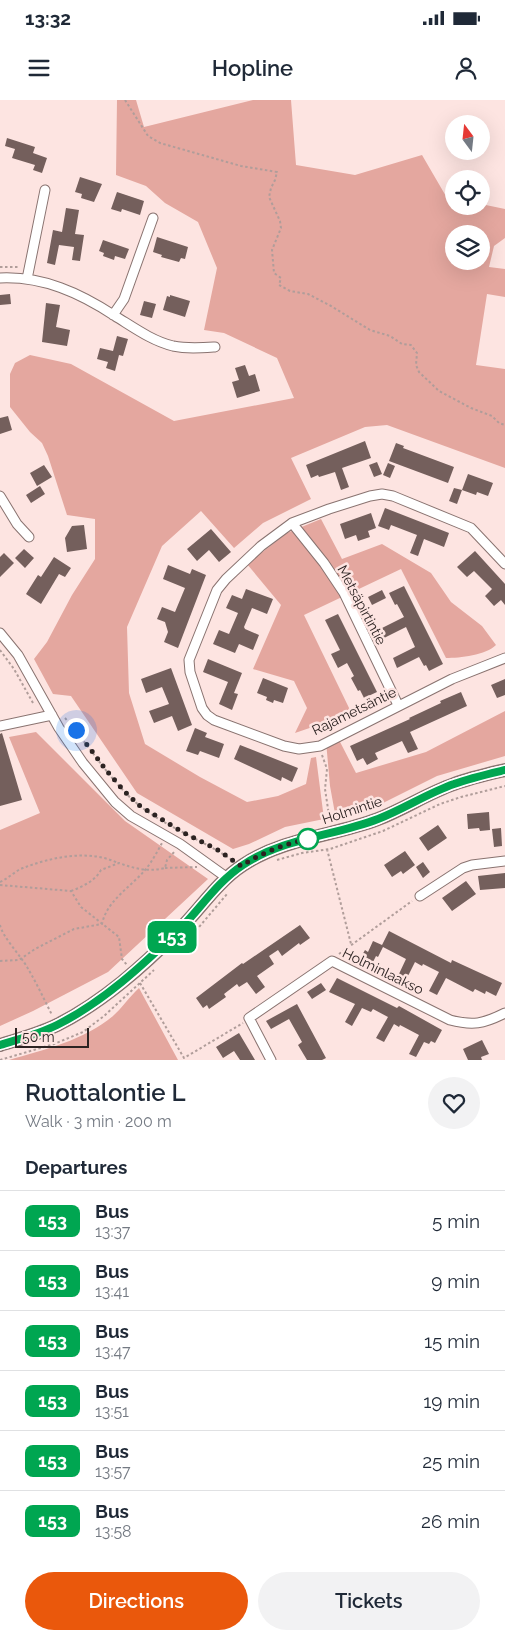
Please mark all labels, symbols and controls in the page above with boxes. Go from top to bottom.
text: 13:32 [25,7,71,29]
icon: menu [25,54,53,82]
icon: person [452,54,480,82]
text: Hopline [212,55,293,81]
north arrow [445,115,490,160]
map controls [445,115,490,270]
button: locate [445,170,490,215]
button: layers [445,225,490,270]
street label: Metsäpirtintie [334,562,390,648]
street label: Rajametsäntie [309,684,399,738]
your location [64,718,89,743]
street label: Holmintie [320,793,384,827]
unlabelled marker [297,828,319,850]
line badge: 153 [143,921,201,953]
text: 153 [158,926,186,947]
street label: Holminlaakso [340,945,426,997]
scale bar [15,1025,89,1048]
text: 50 m [22,1029,55,1045]
button: heart [428,1077,480,1129]
text: Ruottalontie L [25,1078,185,1107]
text: Walk · 3 min · 200 m [25,1112,172,1131]
text: Departures [25,1156,127,1178]
text: Bus [95,1200,129,1222]
text: 153 [38,1210,67,1231]
text: 5 min [432,1210,480,1232]
text: 13:37 [95,1222,130,1241]
text: Bus [95,1260,129,1282]
text: 153 [38,1270,67,1291]
text: 9 min [431,1270,480,1292]
text: 13:41 [95,1282,129,1301]
text: Bus [95,1320,129,1342]
text: 153 [38,1330,67,1351]
text: 15 min [424,1330,480,1352]
text: 13:47 [95,1342,131,1361]
text: Bus [95,1380,129,1402]
text: 153 [38,1390,67,1411]
text: 19 min [423,1390,480,1412]
text: 13:51 [95,1402,129,1421]
text: Bus [95,1440,129,1462]
text: 153 [38,1450,67,1471]
text: 25 min [422,1450,480,1472]
text: 13:57 [95,1462,131,1481]
text: Bus [95,1500,129,1522]
text: 153 [38,1510,67,1531]
text: 26 min [421,1510,480,1532]
text: 13:58 [95,1522,132,1541]
button: Directions [25,1572,248,1630]
button: Tickets [258,1572,480,1630]

